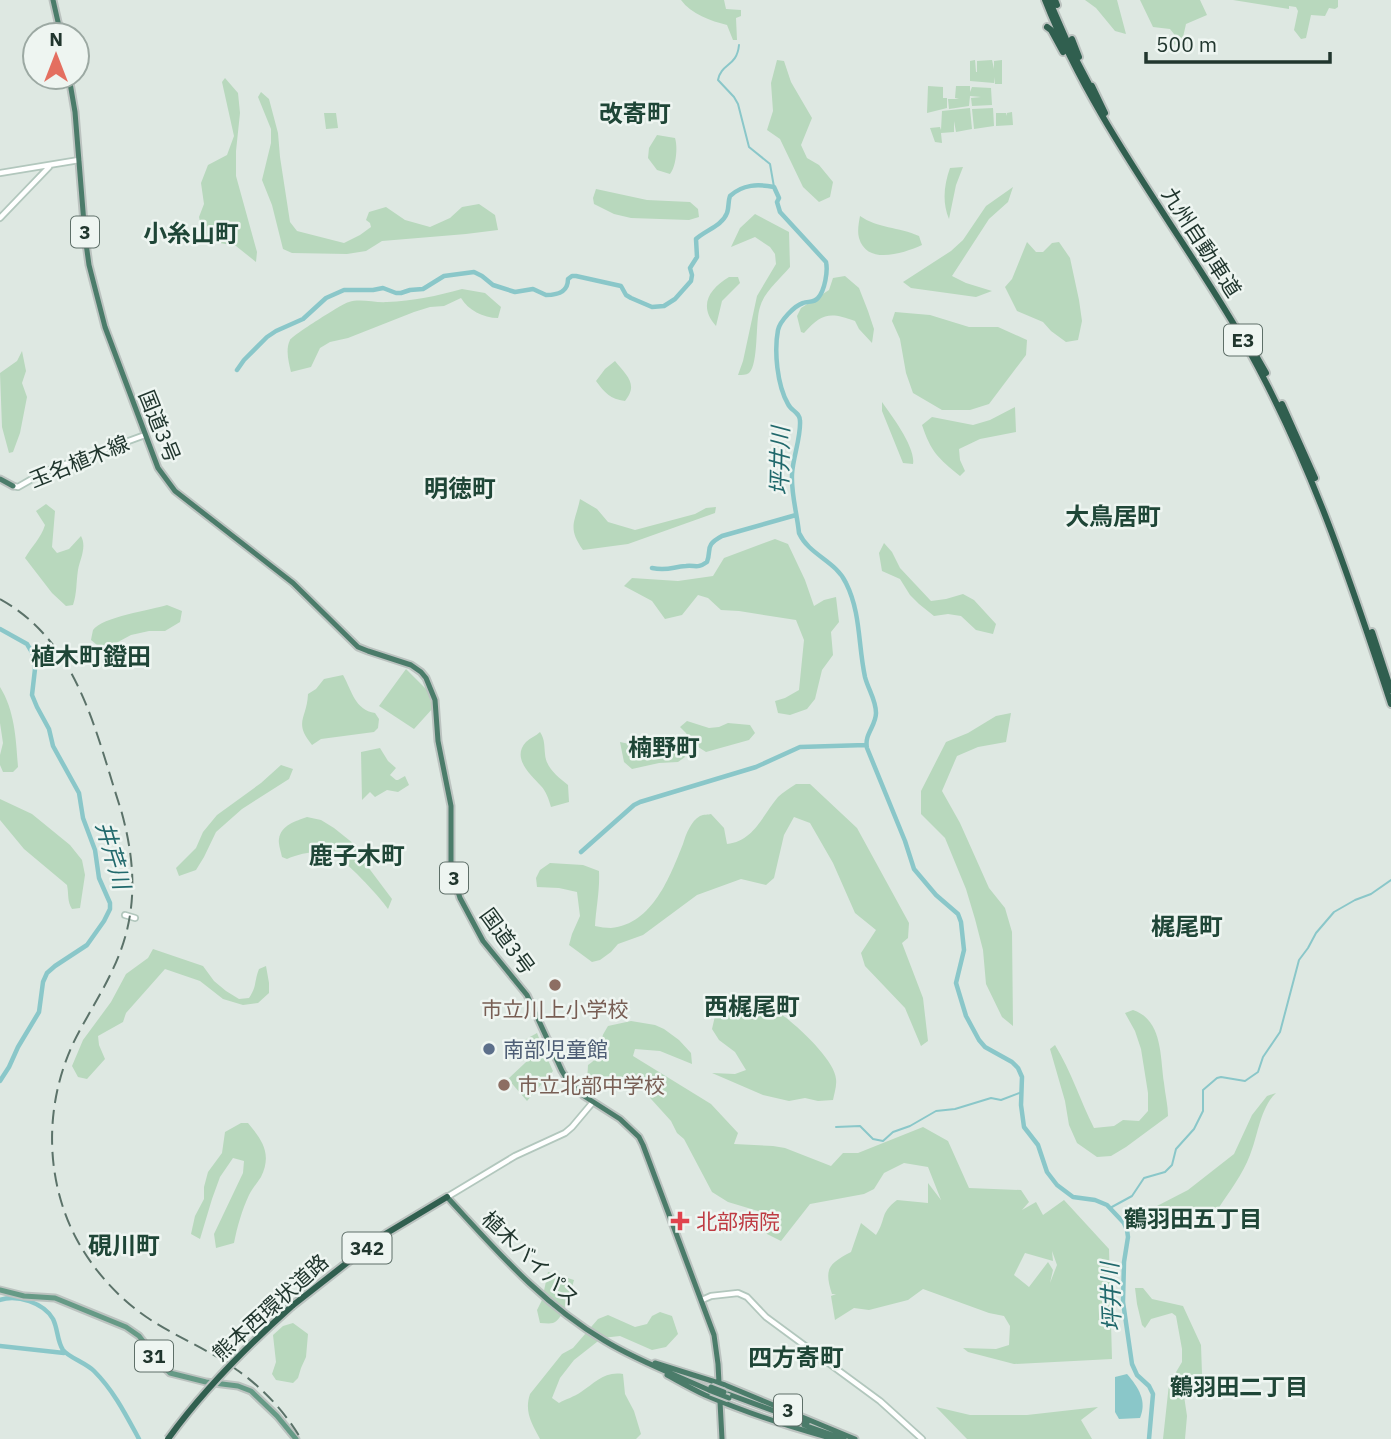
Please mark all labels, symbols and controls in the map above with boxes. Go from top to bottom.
north arrow [21,21,91,91]
scale bar [1146,21,1330,65]
text: N [49,27,63,51]
text: 500 m [1156,30,1217,58]
district label: 改寄町 [599,97,671,129]
street label: 九州自動車道 [1156,182,1248,302]
road number: 3 [71,216,99,248]
district label: 小糸山町 [143,217,239,249]
road number: E3 [1224,324,1262,356]
street label: 国道3号 [133,386,187,466]
water label: 坪井川 [763,423,795,496]
street label: 玉名植木線 [25,428,133,494]
district label: 明徳町 [424,472,496,504]
district label: 大鳥居町 [1065,500,1161,532]
district label: 植木町鐙田 [31,640,151,672]
district label: 楠野町 [628,731,700,763]
water label: 井芹川 [90,818,139,895]
district label: 鹿子木町 [309,839,405,871]
road number: 3 [440,862,468,894]
street label: 国道3号 [474,902,542,980]
district label: 梶尾町 [1151,910,1223,942]
marker: 市立川上小学校 [547,977,563,993]
district label: 西梶尾町 [704,990,800,1022]
place label: 市立川上小学校 [482,995,629,1023]
place label: 南部児童館 [503,1035,608,1063]
marker: 南部児童館 [481,1041,497,1057]
place label: 市立北部中学校 [518,1071,665,1099]
marker: 市立北部中学校 [496,1077,512,1093]
district label: 鶴羽田五丁目 [1124,1203,1262,1233]
street label: 植木バイパス [476,1204,586,1312]
place label: 北部病院 [696,1207,780,1235]
marker: 北部病院 [670,1211,690,1231]
district label: 硯川町 [88,1229,160,1261]
road number: 342 [342,1232,392,1264]
street label: 熊本西環状道路 [206,1247,334,1367]
water label: 坪井川 [1094,1259,1126,1332]
road number: 31 [135,1340,173,1372]
district label: 四方寄町 [748,1341,844,1373]
district label: 鶴羽田二丁目 [1170,1371,1308,1401]
road number: 3 [774,1394,802,1426]

